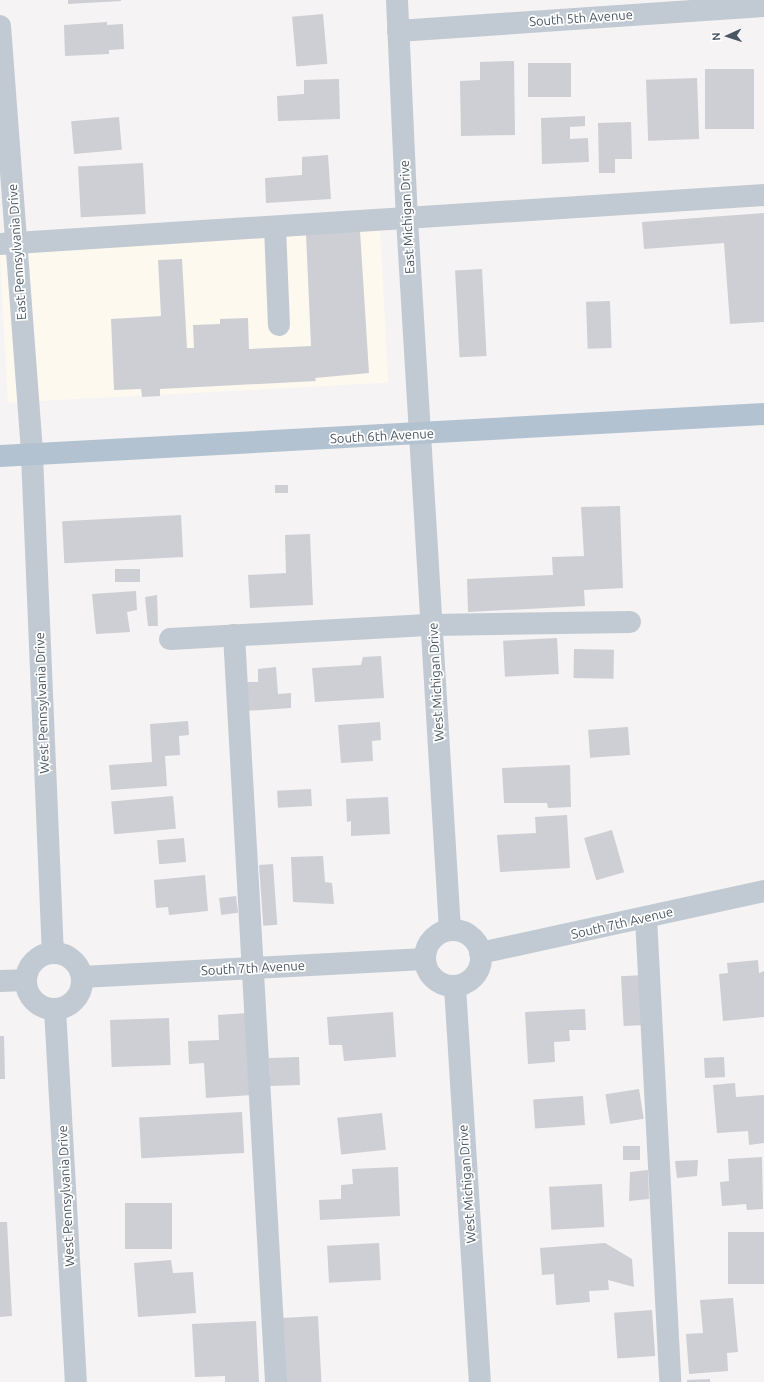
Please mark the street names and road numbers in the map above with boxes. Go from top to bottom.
street label: South 5th Avenue [529,7,633,29]
street label: East Michigan Drive [396,160,418,274]
street label: East Pennsylvania Drive [4,183,30,321]
street label: South 6th Avenue [330,425,434,447]
street label: West Michigan Drive [425,622,447,742]
street label: West Pennsylvania Drive [32,632,52,774]
street label: South 7th Avenue [570,904,674,942]
street label: South 7th Avenue [201,957,305,979]
street label: West Michigan Drive [455,1124,479,1244]
street label: West Pennsylvania Drive [55,1125,77,1267]

